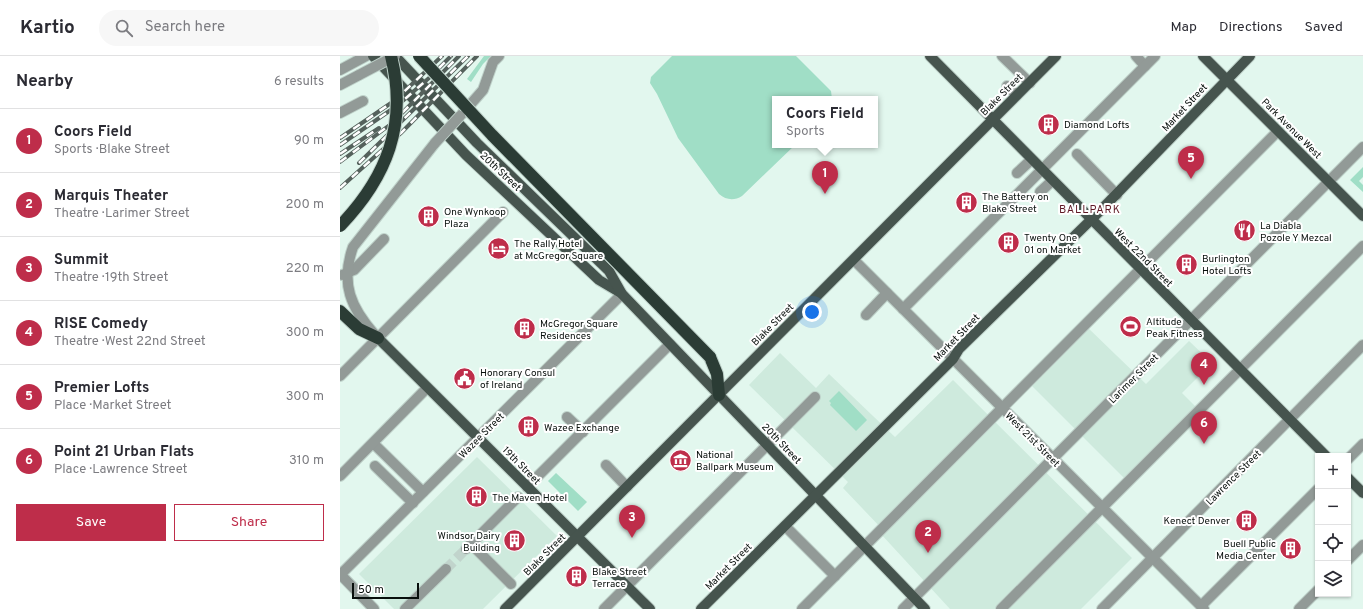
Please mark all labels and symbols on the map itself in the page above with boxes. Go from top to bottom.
street label: Blake Street [978,71,1026,119]
street label: Market Street [1160,81,1211,135]
street label: Park Avenue West [1258,96,1324,162]
building icon: Diamond Lofts [1035,111,1061,137]
place label: Diamond Lofts [1064,119,1130,132]
pin: 5 [1178,146,1204,179]
street label: 20th Street [477,150,523,195]
pin: 1 [812,161,838,194]
building icon: The Battery on Blake Street [954,189,980,215]
place label: The Battery on Blake Street [982,191,1049,216]
district label: BALLPARK [1059,203,1121,217]
building icon: One Wynkoop Plaza [415,204,441,230]
place label: One Wynkoop Plaza [444,206,506,231]
restaurant icon: La Diabla Pozole Y Mezcal [1232,218,1258,244]
place label: La Diabla Pozole Y Mezcal [1260,220,1332,245]
street label: West 22nd Street [1111,226,1175,290]
building icon: Twenty One 01 on Market [996,230,1022,256]
place label: Twenty One 01 on Market [1024,232,1081,257]
hotel icon: The Rally Hotel at McGregor Square [485,236,511,262]
place label: The Rally Hotel at McGregor Square [514,238,603,263]
building icon: Burlington Hotel Lofts [1173,251,1199,277]
place label: Burlington Hotel Lofts [1202,253,1252,278]
street label: Blake Street [749,301,797,349]
your location [802,302,822,322]
street label: Market Street [931,311,983,364]
sports icon: Altitude Peak Fitness [1118,314,1144,340]
building icon: McGregor Square Residences [512,316,538,342]
place label: Altitude Peak Fitness [1146,316,1203,341]
place label: McGregor Square Residences [540,318,618,343]
street label: Larimer Street [1106,351,1162,407]
pin: 4 [1191,352,1217,385]
public building icon: Honorary Consul of Ireland [451,365,477,391]
place label: Honorary Consul of Ireland [480,367,555,392]
street label: Wazee Street [457,410,508,462]
street label: West 21st Street [1002,410,1062,470]
pin: 6 [1191,411,1217,444]
building icon: Wazee Exchange [516,414,542,440]
street label: 20th Street [758,421,804,467]
place label: Wazee Exchange [544,422,619,435]
street label: 19th Street [499,444,543,488]
museum icon: National Ballpark Museum [668,447,694,473]
street label: Lawrence Street [1204,447,1265,509]
place label: National Ballpark Museum [696,449,774,474]
building icon: The Maven Hotel [463,484,489,510]
place label: The Maven Hotel [492,492,567,505]
pin: 3 [619,505,645,538]
building icon: Kenect Denver [1233,507,1259,533]
place label: Kenect Denver [1164,515,1230,528]
pin: 2 [915,520,941,553]
building icon: Windsor Dairy Building [502,528,528,554]
place label: Windsor Dairy Building [438,530,500,555]
street label: Blake Street [521,531,569,579]
building icon: Buell Public Media Center [1278,536,1304,562]
place label: Buell Public Media Center [1216,538,1276,563]
street label: Market Street [703,541,755,593]
building icon: Blake Street Terrace [564,564,590,590]
place label: Blake Street Terrace [592,566,647,591]
scale bar [352,581,419,600]

